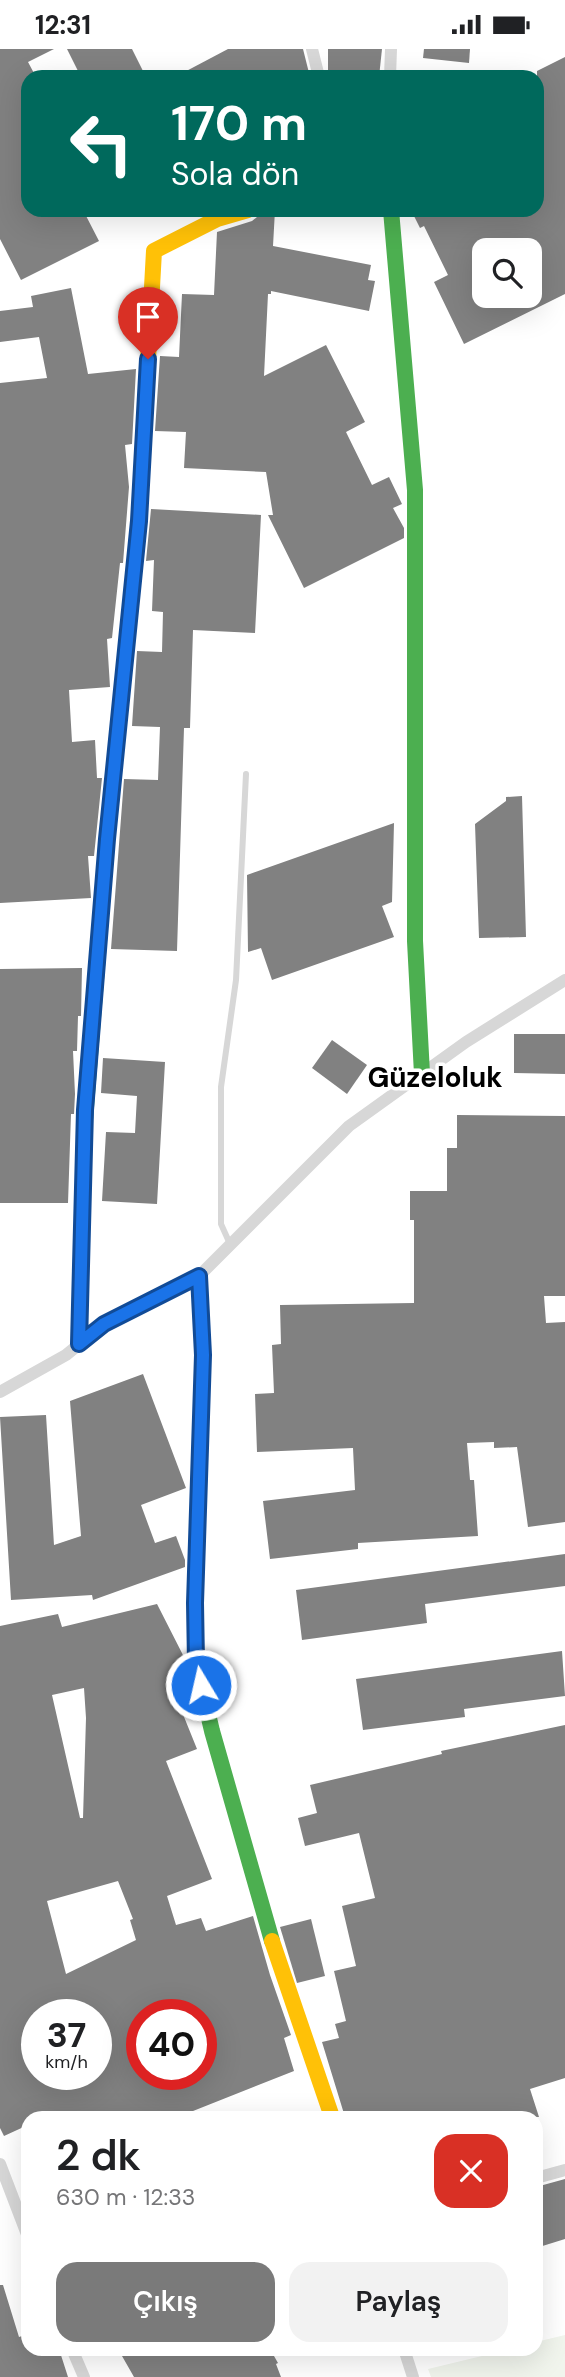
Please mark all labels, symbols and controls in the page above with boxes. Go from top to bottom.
text: 12:31 [35,8,91,42]
text: 170 m [171,91,307,155]
icon: left [56,98,147,189]
text: Sola dön [171,153,299,195]
map controls [472,238,542,308]
button: search [472,238,542,308]
pin [118,287,178,359]
icon: arrive [129,298,167,336]
district label: Güzeloluk [367,1059,503,1096]
position arrow [164,1648,238,1722]
speed limit sign: 40 [126,1999,217,2090]
text: 37 [47,2012,86,2058]
text: km/h [45,2050,88,2074]
text: 2 dk [56,2128,141,2183]
button: close [434,2134,508,2208]
text: 630 m · 12:33 [56,2182,195,2212]
button: Çıkış [56,2262,275,2342]
button: Paylaş [289,2262,508,2342]

